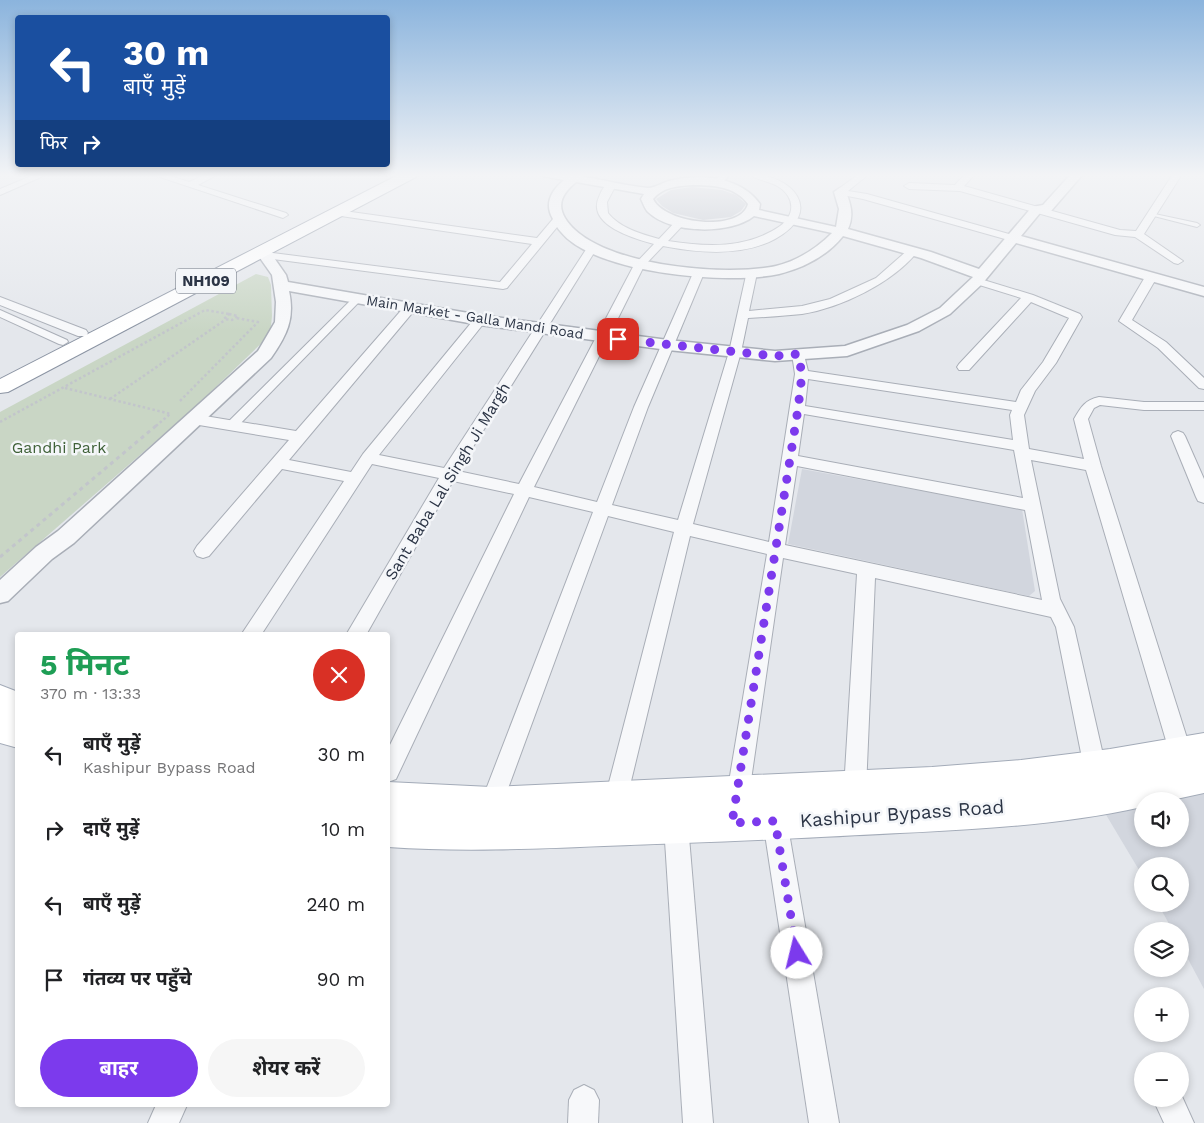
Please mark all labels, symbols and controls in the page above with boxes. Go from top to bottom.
text: 30 m [123,32,209,74]
icon: left [40,35,105,100]
text: बाएँ मुड़ें [123,74,186,99]
icon: right [77,130,105,158]
text: फिर [40,131,67,154]
road number: NH109 [176,268,236,294]
street label: Main Market - Galla Mandi Road [365,292,585,342]
pin [597,318,639,360]
icon: arrive [604,325,632,353]
street label: Sant Baba Lal Singh Ji Margh [381,379,514,583]
park label: Gandhi Park [12,438,106,457]
text: 5 मिनट [40,647,129,682]
button: close [313,649,365,701]
text: 370 m · 13:33 [40,684,141,703]
text: बाएँ मुड़ें [83,732,141,755]
icon: left [40,741,68,769]
text: 30 m [318,743,365,766]
text: Kashipur Bypass Road [83,758,256,777]
map controls [1134,792,1189,1107]
button: sound [1134,792,1189,847]
street label: Kashipur Bypass Road [799,795,1005,832]
icon: right [40,816,68,844]
text: दाएँ मुड़ें [83,817,139,840]
text: 10 m [321,818,365,841]
button: search [1134,857,1189,912]
icon: left [40,891,68,919]
text: बाएँ मुड़ें [83,892,141,915]
text: 240 m [306,893,365,916]
button: layers [1134,922,1189,977]
position arrow [770,926,822,978]
icon: arrive [40,966,68,994]
text: गंतव्य पर पहुँचे [83,967,192,990]
text: 90 m [317,968,365,991]
button: + [1134,987,1189,1042]
button: बाहर [40,1039,198,1097]
button: शेयर करें [208,1039,365,1097]
button: − [1134,1052,1189,1107]

